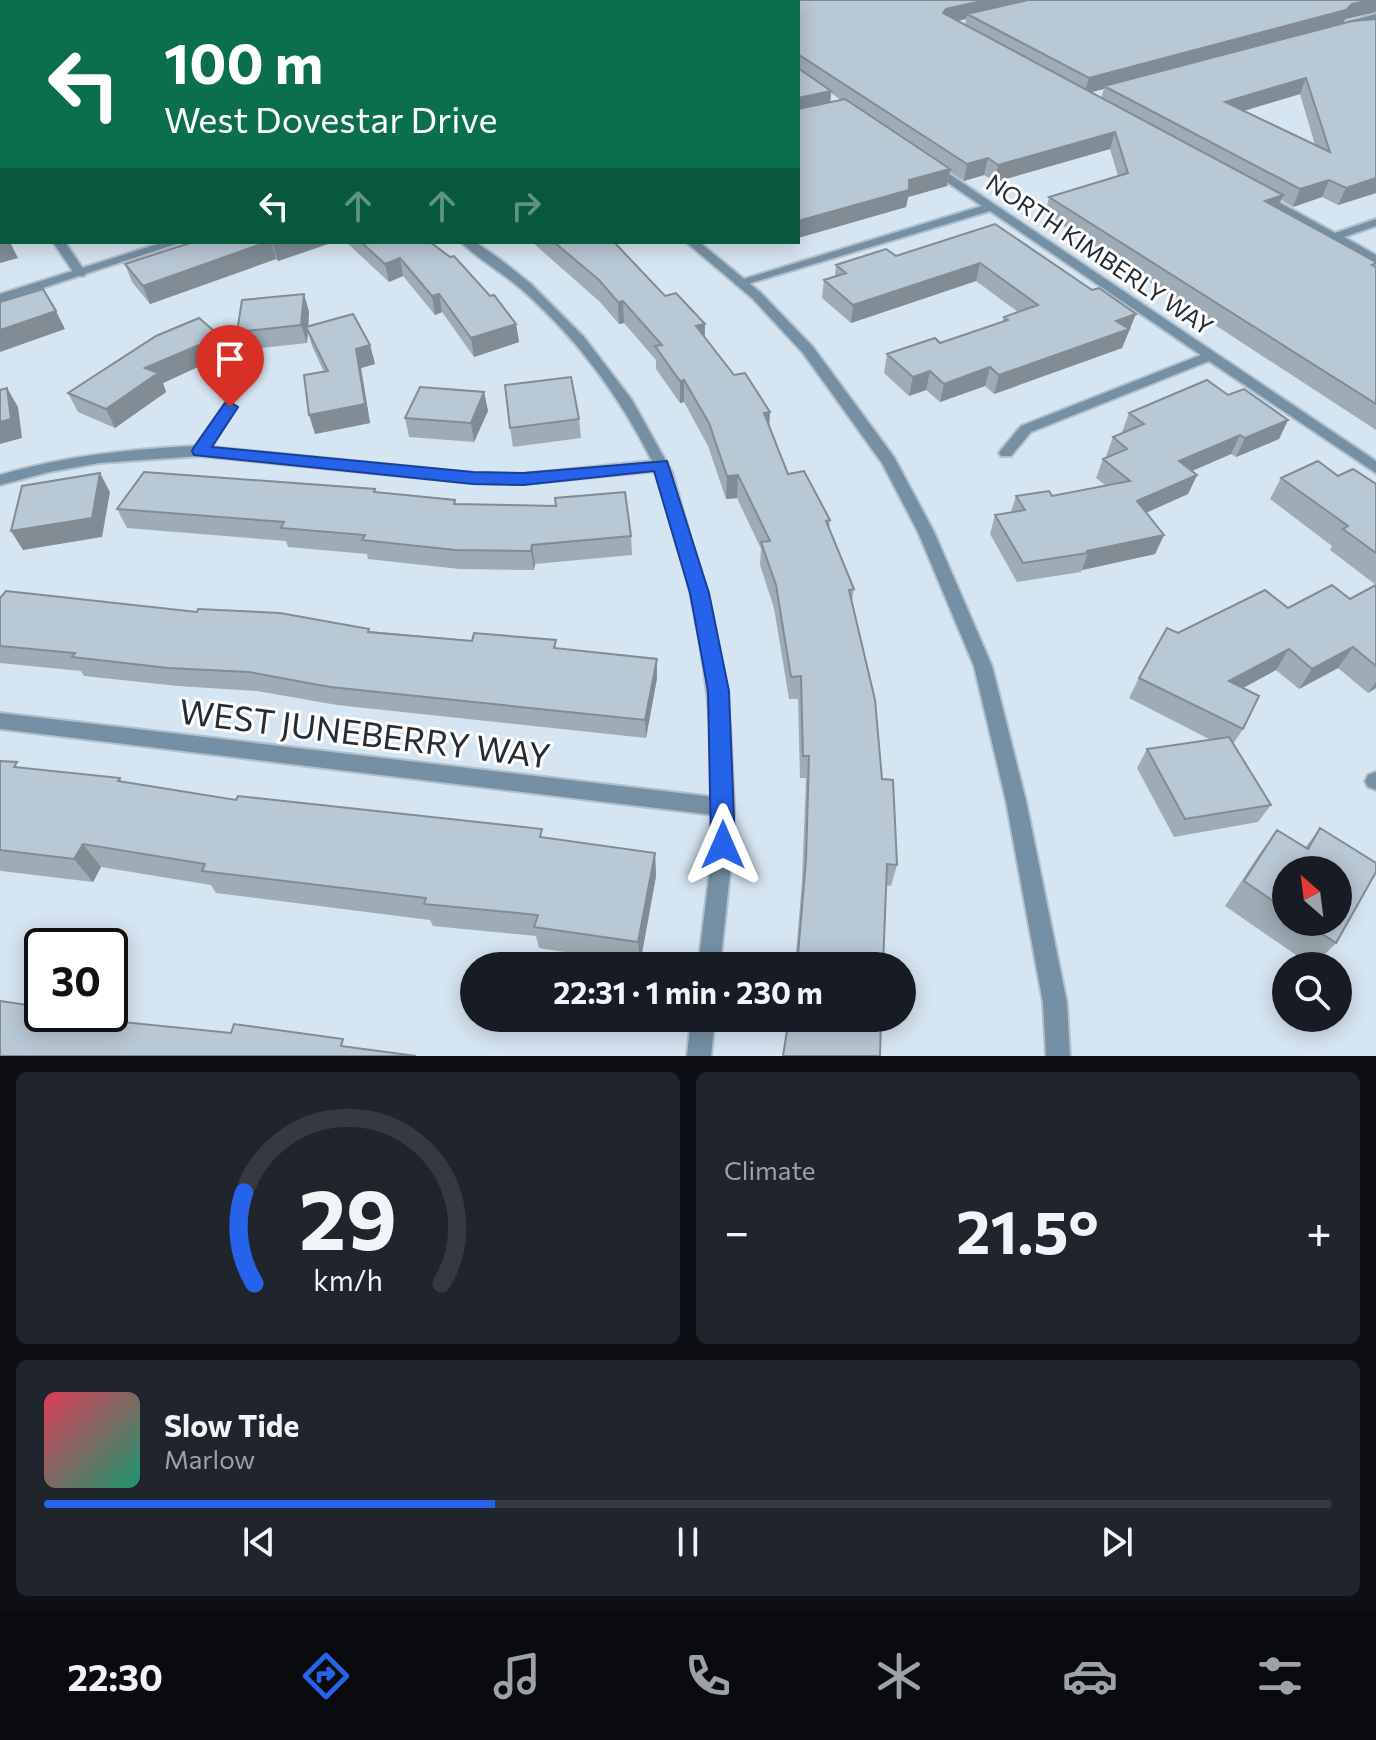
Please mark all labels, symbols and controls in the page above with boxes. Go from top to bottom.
text: 100 m [164,27,323,96]
icon: left [32,32,136,136]
text: West Dovestar Drive [164,96,497,140]
street label: NORTH KIMBERLY WAY [981,167,1219,341]
icon: left [252,184,296,228]
icon: ahead [336,184,380,228]
icon: ahead [420,184,464,228]
icon: right [504,184,548,228]
pin [196,325,264,407]
icon: arrive [208,337,252,381]
street label: WEST JUNEBERRY WAY [177,688,553,776]
position arrow [681,803,765,887]
north arrow [1272,856,1352,936]
map controls [1272,856,1352,1032]
speed limit sign: 30 [24,928,128,1032]
button: search [1272,952,1352,1032]
text: 22:31 · 1 min · 230 m [553,973,823,1010]
text: Climate [724,1154,816,1185]
text: 29 [299,1165,397,1267]
text: 21.5° [956,1193,1099,1266]
text: − [724,1203,749,1257]
text: + [1306,1203,1332,1257]
text: km/h [313,1262,383,1297]
text: Slow Tide [164,1406,299,1443]
text: Marlow [164,1443,255,1474]
icon: previous [237,1520,281,1564]
icon: pause [666,1520,710,1564]
icon: next [1095,1520,1139,1564]
icon: directions [298,1648,354,1704]
icon: music [489,1648,545,1704]
icon: phone [680,1648,736,1704]
icon: climate [871,1648,927,1704]
icon: car [1062,1648,1118,1704]
icon: filters [1252,1648,1308,1704]
text: 22:30 [67,1654,163,1698]

